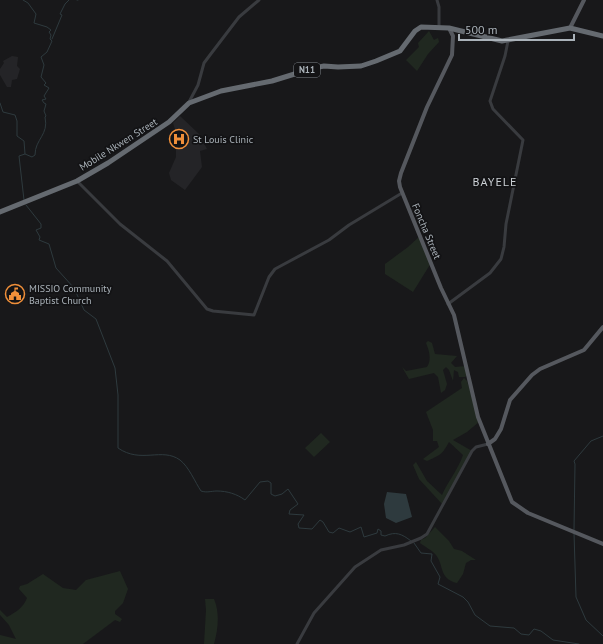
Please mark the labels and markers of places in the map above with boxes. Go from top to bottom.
hospital icon: St Louis Clinic [168,128,190,150]
place label: St Louis Clinic [193,133,254,146]
place label: MISSIO Community Baptist Church [29,282,112,307]
public building icon: MISSIO Community Baptist Church [4,283,26,305]

